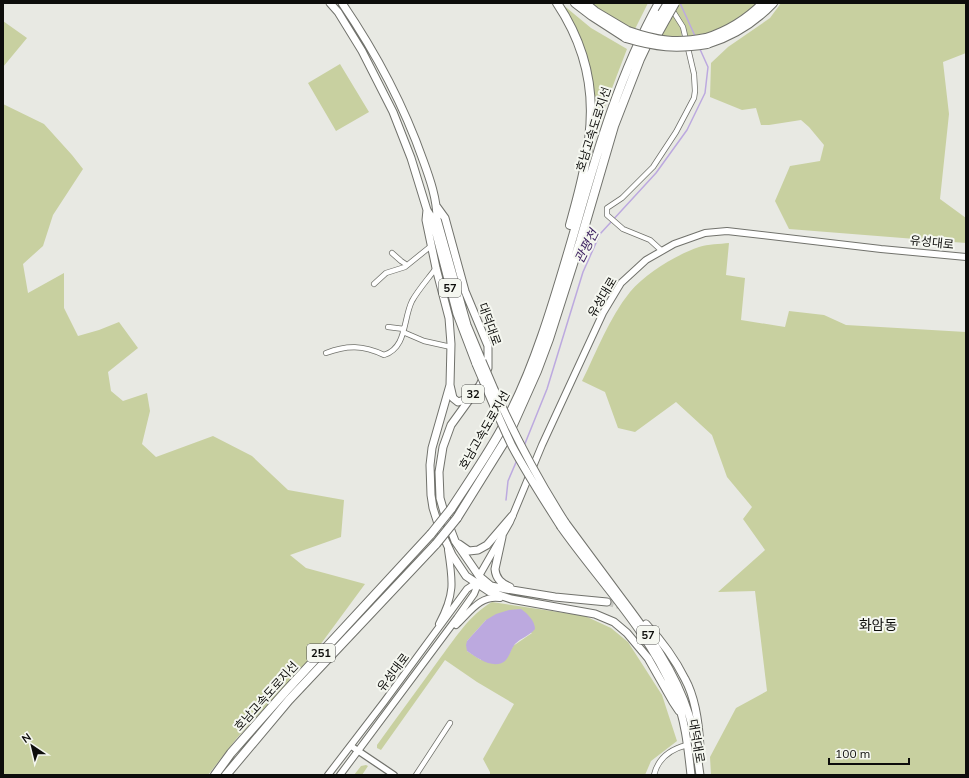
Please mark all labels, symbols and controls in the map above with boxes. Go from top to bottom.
street label: 호남고속도로지선 [572,85,614,173]
water label: 관평천 [571,225,602,266]
street label: 유성대로 [909,232,955,252]
street label: 유성대로 [584,274,620,320]
road number: 57 [439,279,461,297]
street label: 대덕대로 [475,301,505,347]
road number: 32 [462,385,484,403]
street label: 호남고속도로지선 [455,388,513,472]
district label: 화암동 [859,616,897,634]
road number: 57 [637,626,659,644]
road number: 251 [307,644,335,662]
street label: 유성대로 [374,650,412,694]
street label: 호남고속도로지선 [231,658,301,734]
street label: 대덕대로 [686,718,708,764]
north arrow [12,726,52,766]
text: N [19,730,34,746]
scale bar [829,740,909,766]
text: 100 m [835,746,870,761]

